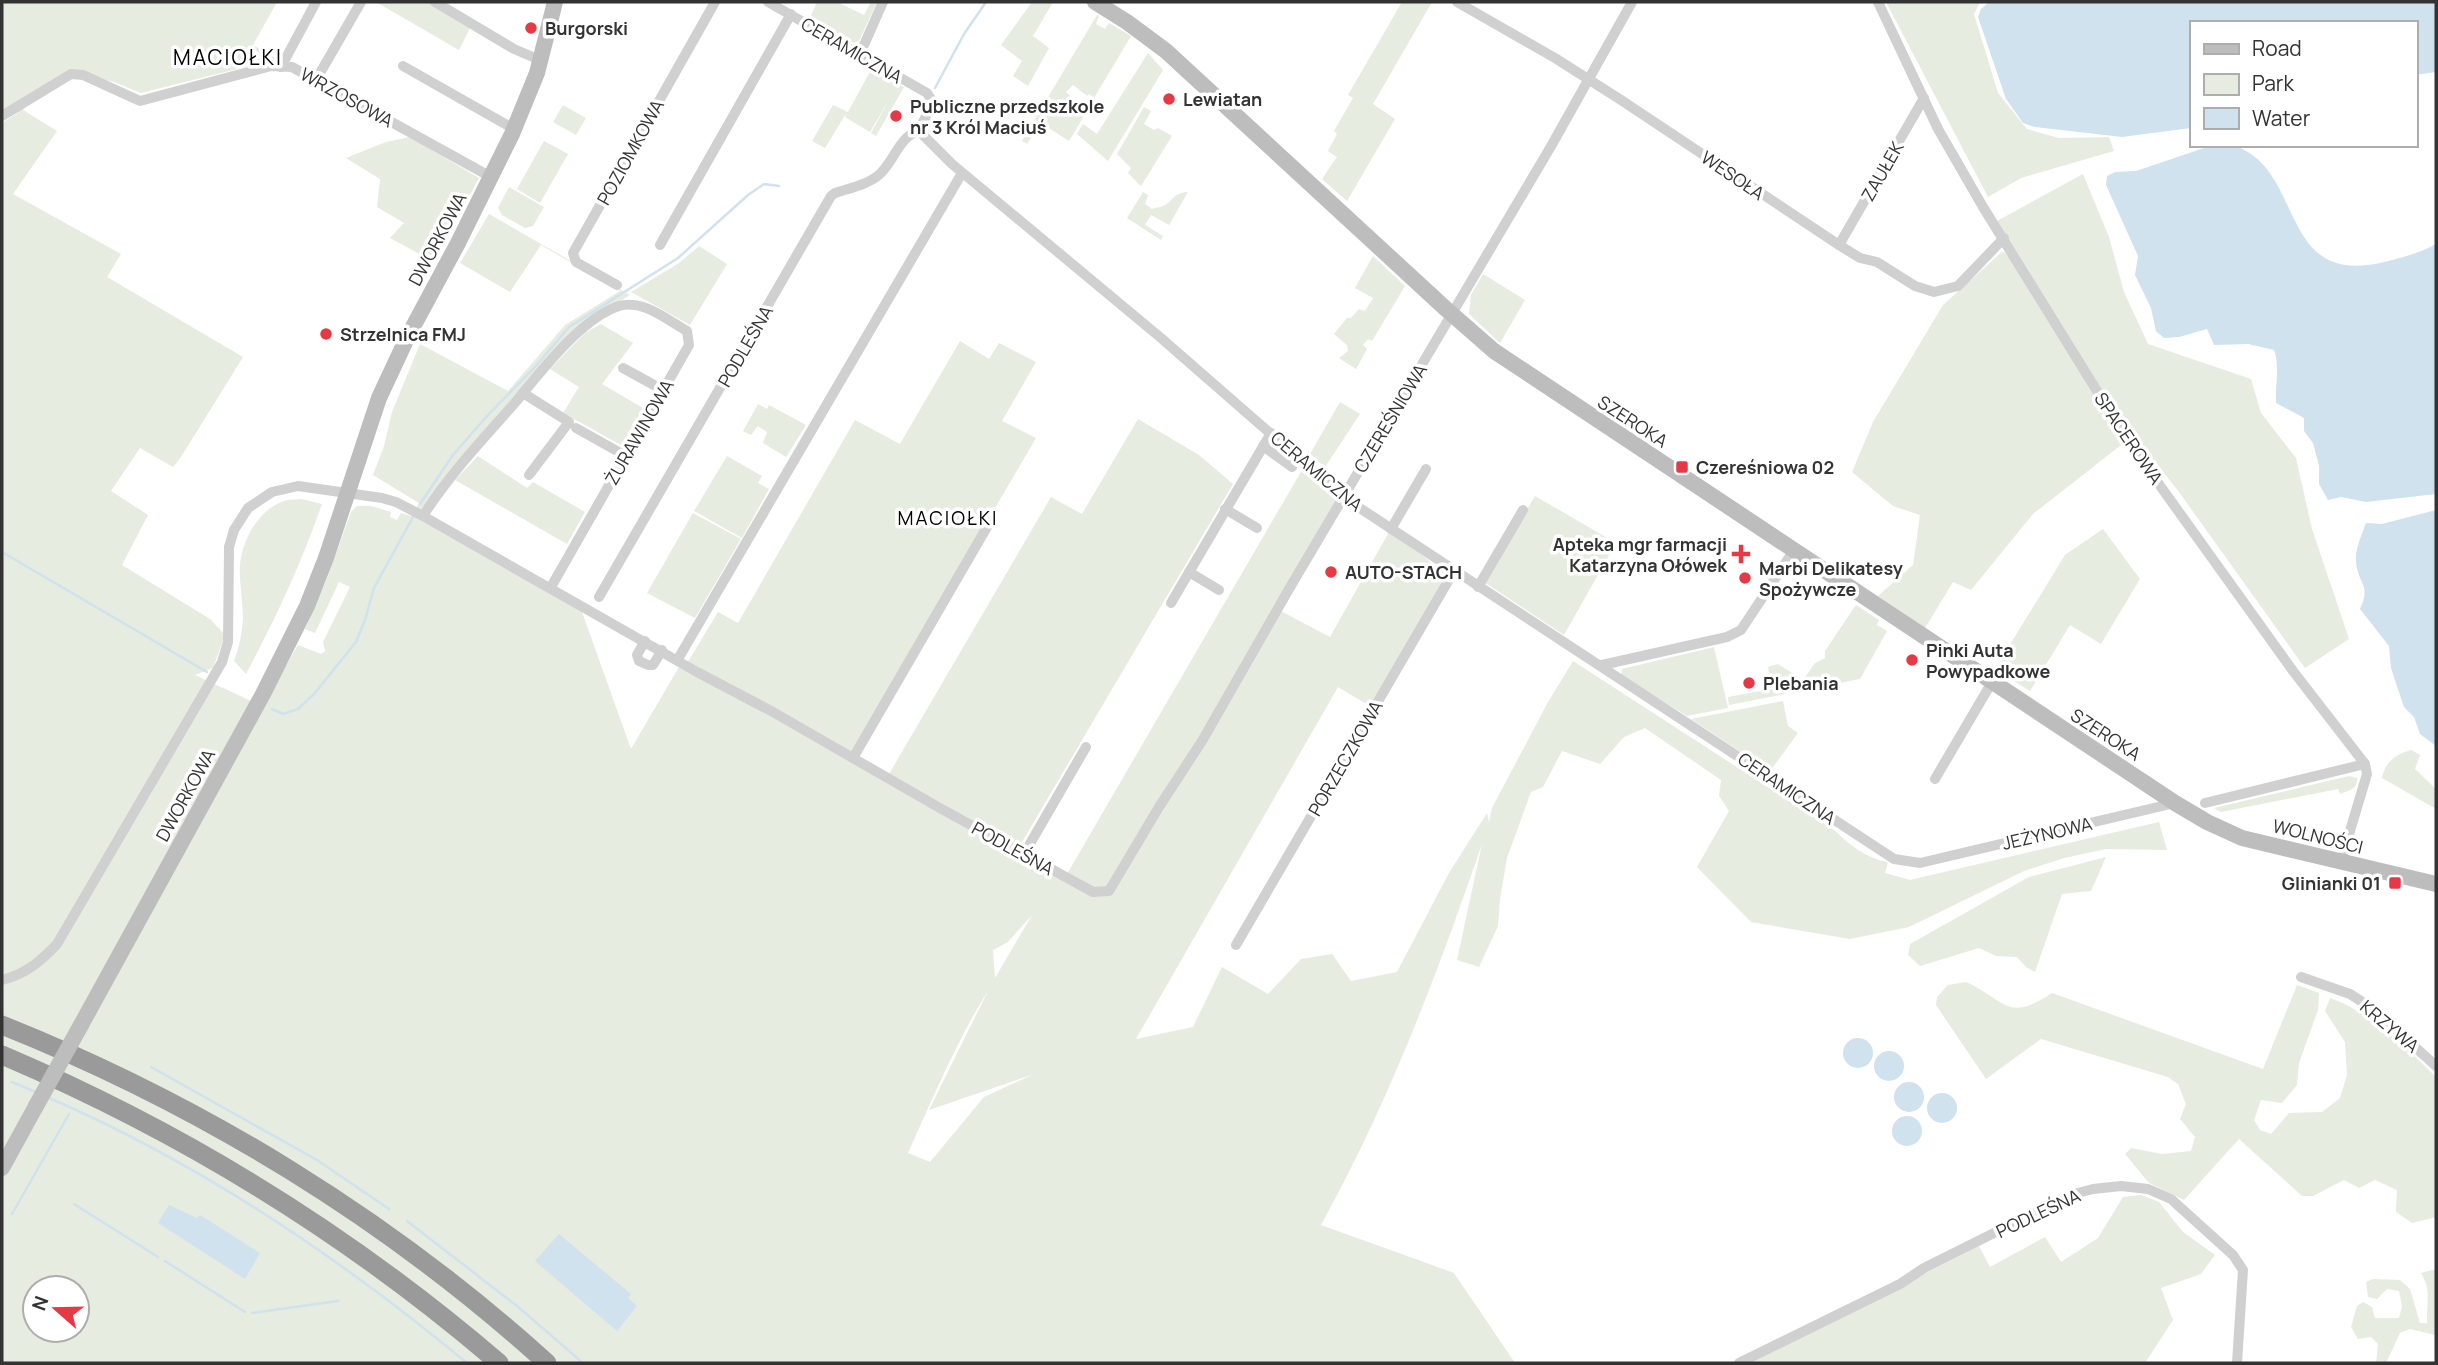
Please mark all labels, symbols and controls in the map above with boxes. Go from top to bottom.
street label: CERAMICZNA [797,11,907,89]
place label: Burgorski [545,16,628,40]
marker: Burgorski [523,20,539,36]
legend [2190,21,2417,147]
text: Road [2252,34,2302,62]
district label: MACIOŁKI [173,43,283,71]
street label: WRZOSOWA [296,62,398,133]
text: Park [2252,69,2294,97]
place label: Lewiatan [1183,87,1262,111]
marker: Lewiatan [1161,91,1177,107]
place label: Publiczne przedszkole nr 3 Król Maciuś [910,94,1105,139]
street label: POZIOMKOWA [591,95,669,209]
text: Water [2252,104,2311,132]
marker: Publiczne przedszkole nr 3 Król Maciuś [888,108,904,124]
street label: ZAUŁEK [1855,137,1909,205]
street label: WESOŁA [1697,145,1770,205]
street label: DWORKOWA [402,188,472,290]
street label: PODLEŚNA [712,300,778,391]
place label: Strzelnica FMJ [340,322,466,346]
marker: Strzelnica FMJ [318,326,334,342]
street label: CZEREŚNIOWA [1348,359,1432,477]
street label: ŻURAWINOWA [599,374,679,489]
street label: SPACEROWA [2089,387,2169,489]
street label: SZEROKA [1593,389,1673,453]
street label: CERAMICZNA [1266,426,1368,517]
place label: Czereśniowa 02 [1696,455,1834,479]
marker: Czereśniowa 02 [1674,459,1690,475]
district label: MACIOŁKI [898,505,998,531]
place label: Apteka mgr farmacji Katarzyna Ołówek [1553,532,1728,577]
marker: Apteka mgr farmacji Katarzyna Ołówek [1733,546,1749,562]
place label: Marbi Delikatesy Spożywcze [1759,556,1903,601]
place label: AUTO-STACH [1345,560,1462,584]
marker: AUTO-STACH [1323,564,1339,580]
marker: Marbi Delikatesy Spożywcze [1737,570,1753,586]
place label: Pinki Auta Powypadkowe [1926,638,2050,683]
marker: Pinki Auta Powypadkowe [1904,652,1920,668]
place label: Plebania [1763,671,1839,695]
marker: Plebania [1741,675,1757,691]
street label: PORZECZKOWA [1302,695,1388,820]
street label: SZEROKA [2066,702,2146,766]
street label: DWORKOWA [150,744,220,845]
street label: CERAMICZNA [1733,746,1841,830]
street label: JEŻYNOWA [2000,811,2095,855]
street label: WOLNOŚCI [2270,813,2366,859]
street label: PODLEŚNA [968,816,1059,881]
place label: Glinianki 01 [2282,871,2381,895]
marker: Glinianki 01 [2387,875,2403,891]
street label: KRZYWA [2355,994,2425,1058]
street label: PODLEŚNA [1992,1183,2085,1243]
north arrow [21,1274,91,1344]
text: N [25,1292,55,1314]

